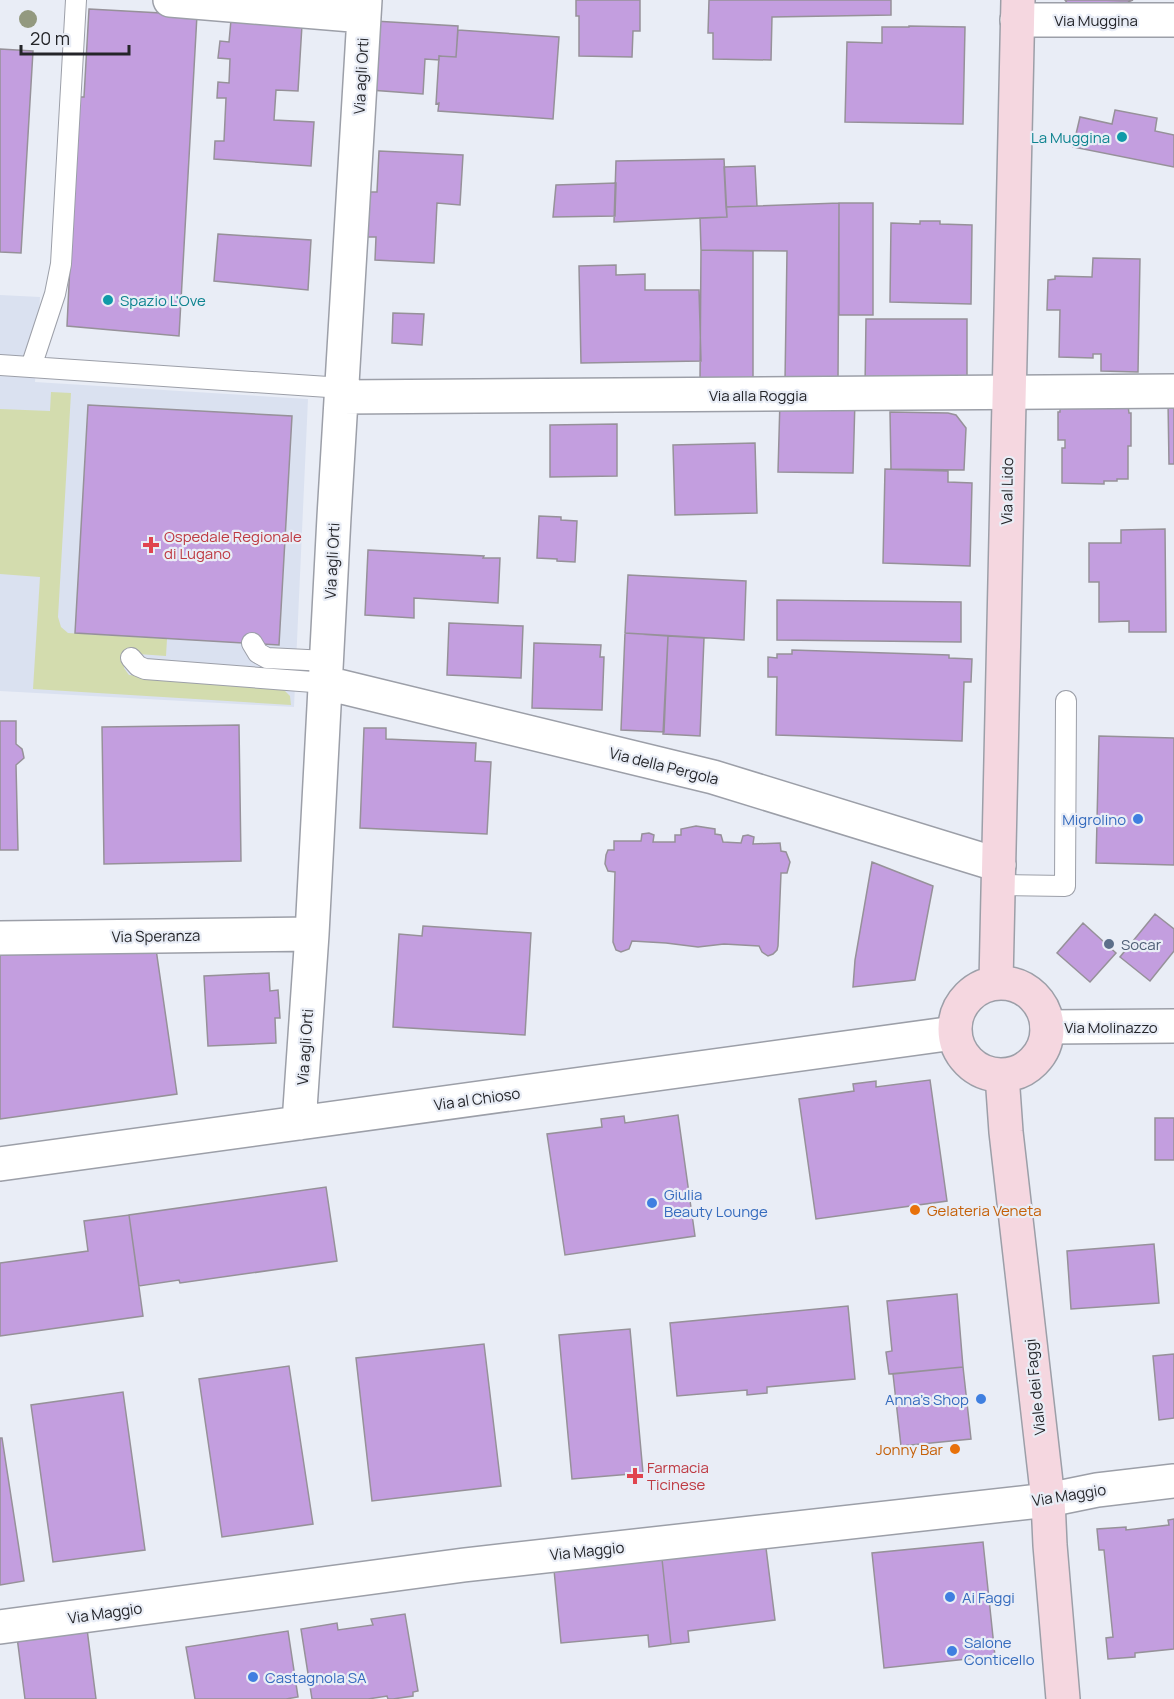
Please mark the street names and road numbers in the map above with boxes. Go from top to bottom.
street label: Via Muggina [1054,10,1138,31]
street label: Via agli Orti [349,37,373,115]
street label: Via alla Roggia [709,385,807,406]
street label: Via al Lido [996,457,1018,525]
street label: Via agli Orti [320,522,344,600]
street label: Via della Pergola [607,742,721,790]
street label: Via Speranza [111,925,201,947]
street label: Via agli Orti [292,1008,318,1086]
street label: Via Molinazzo [1064,1017,1158,1038]
street label: Via al Chioso [432,1083,522,1115]
street label: Viale dei Faggi [1019,1338,1051,1436]
street label: Via Maggio [1030,1479,1108,1511]
street label: Via Maggio [549,1537,625,1565]
street label: Via Maggio [67,1597,144,1629]

